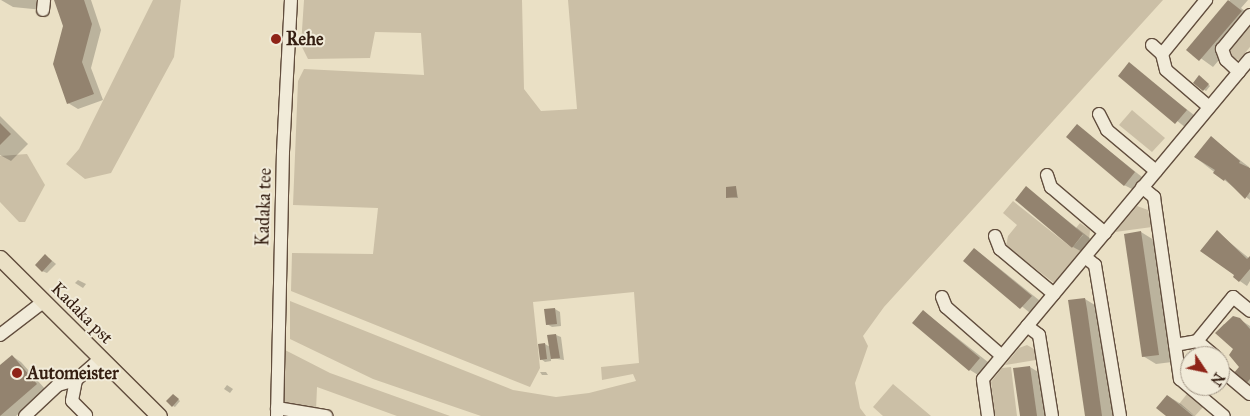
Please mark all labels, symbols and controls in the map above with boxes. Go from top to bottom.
place label: Rehe [286,28,323,50]
marker: Rehe [270,33,282,45]
street label: Kadaka tee [252,168,276,246]
street label: Kadaka pst [47,278,117,348]
north arrow [1180,346,1230,396]
place label: Automeister [27,362,119,384]
marker: Automeister [11,367,23,379]
text: N [1207,369,1227,389]

